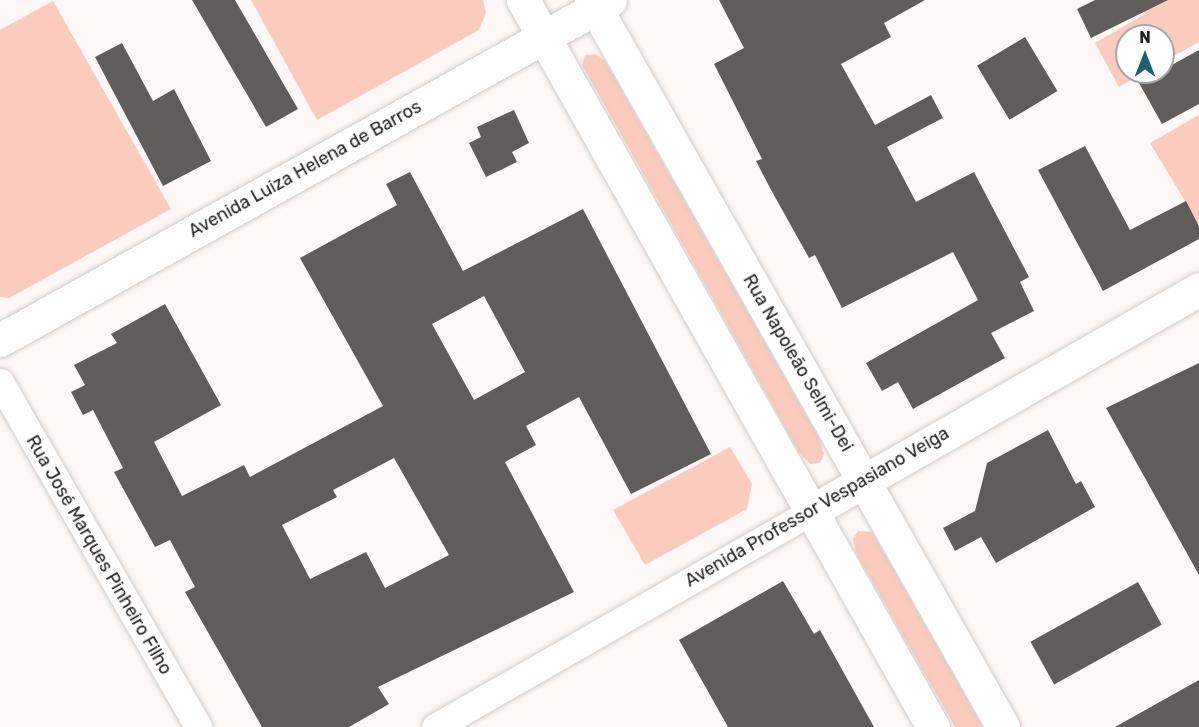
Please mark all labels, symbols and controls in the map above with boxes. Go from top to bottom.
north arrow [1115,24,1175,84]
text: N [1139,28,1151,47]
street label: Avenida Luiza Helena de Barros [185,96,425,242]
street label: Rua Napoleão Selmi-Dei [738,271,858,455]
street label: Avenida Professor Vespasiano Veiga [681,422,953,592]
street label: Rua José Marques Pinheiro Filho [21,432,177,678]

